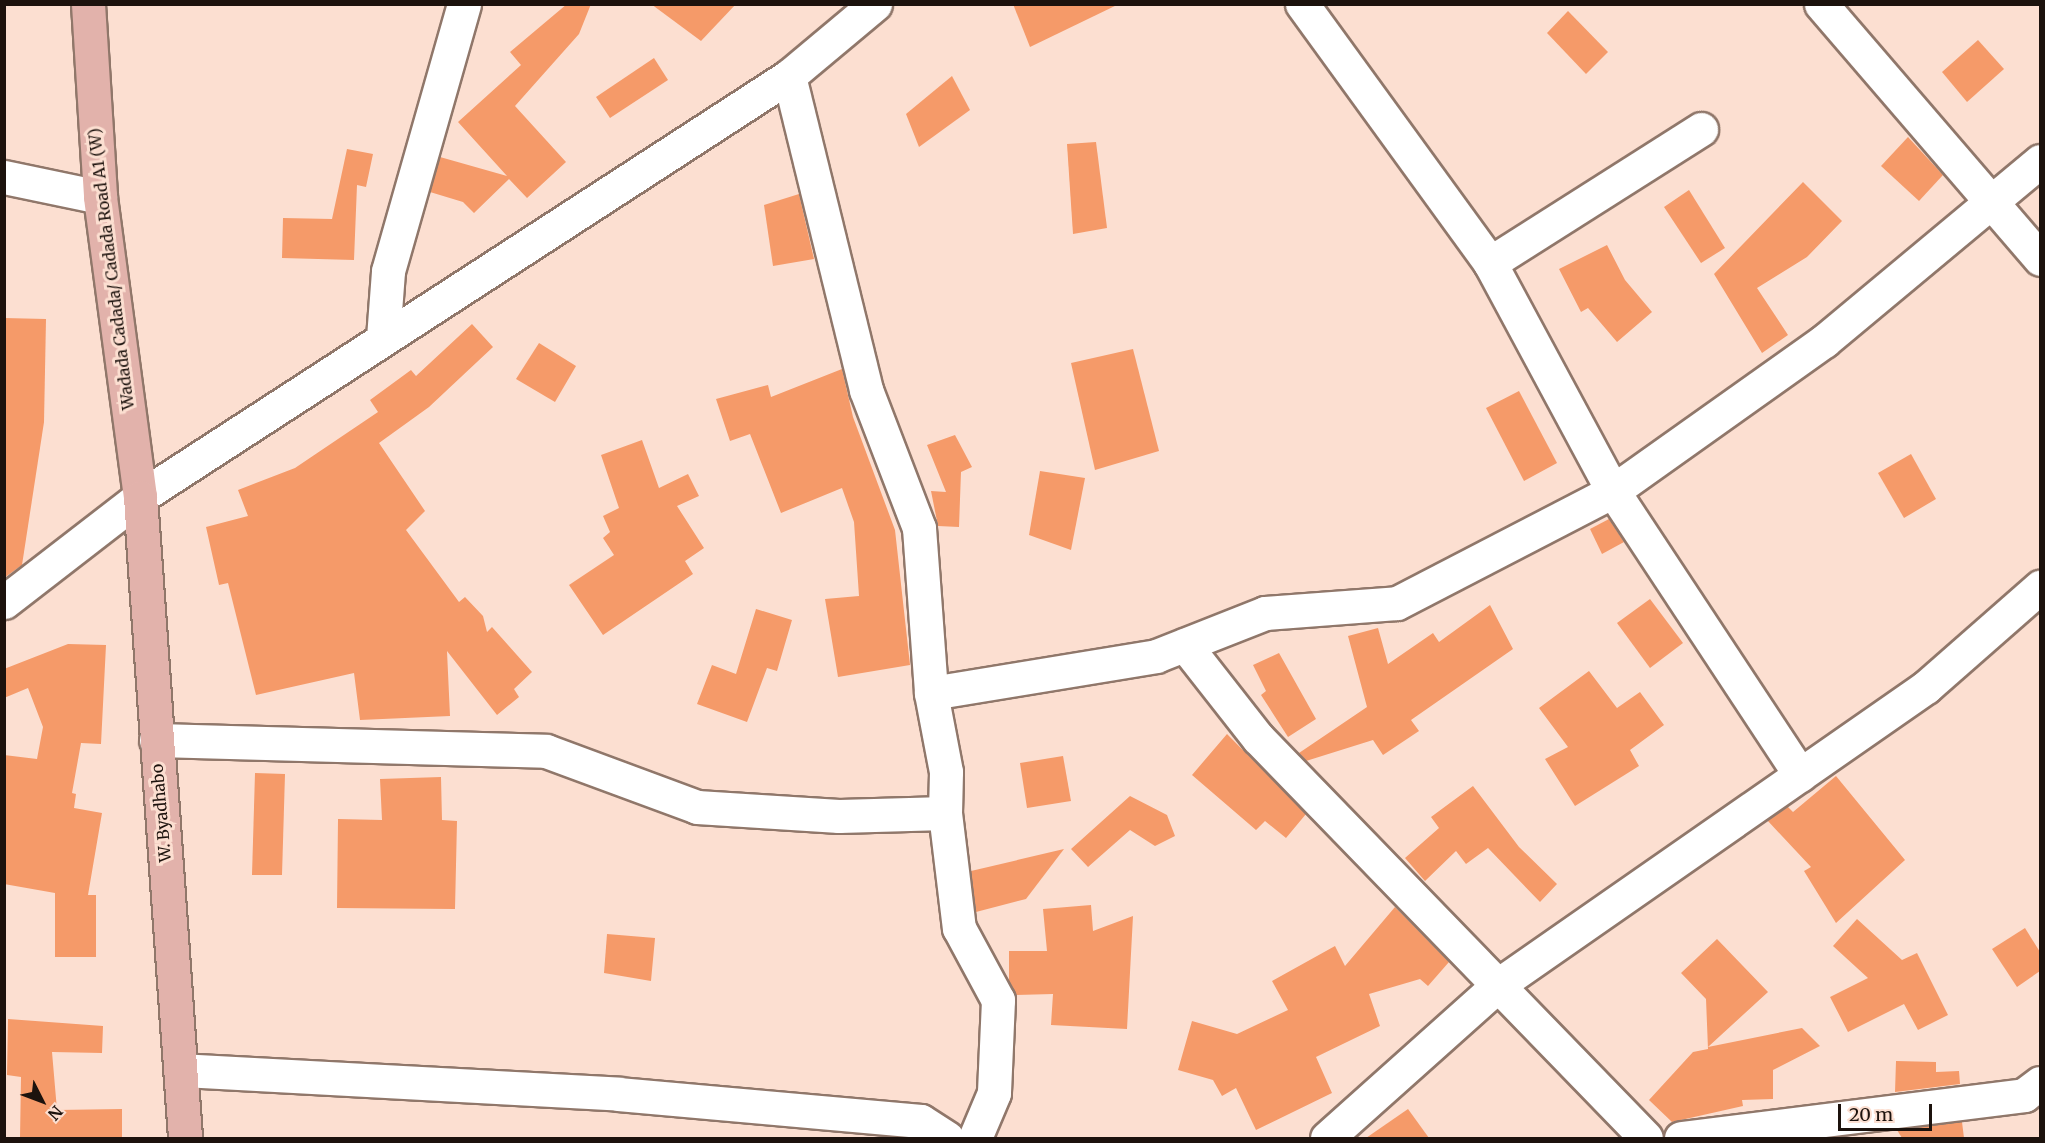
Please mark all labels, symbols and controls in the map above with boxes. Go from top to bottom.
street label: Wadada Cadada/ Cadada Road A1 (W) [84,127,138,411]
street label: W. Byadhabo [147,763,175,863]
north arrow [12,1071,72,1131]
scale bar [1841,1092,1936,1130]
text: N [44,1102,67,1124]
text: 20 m [1849,1103,1893,1126]

